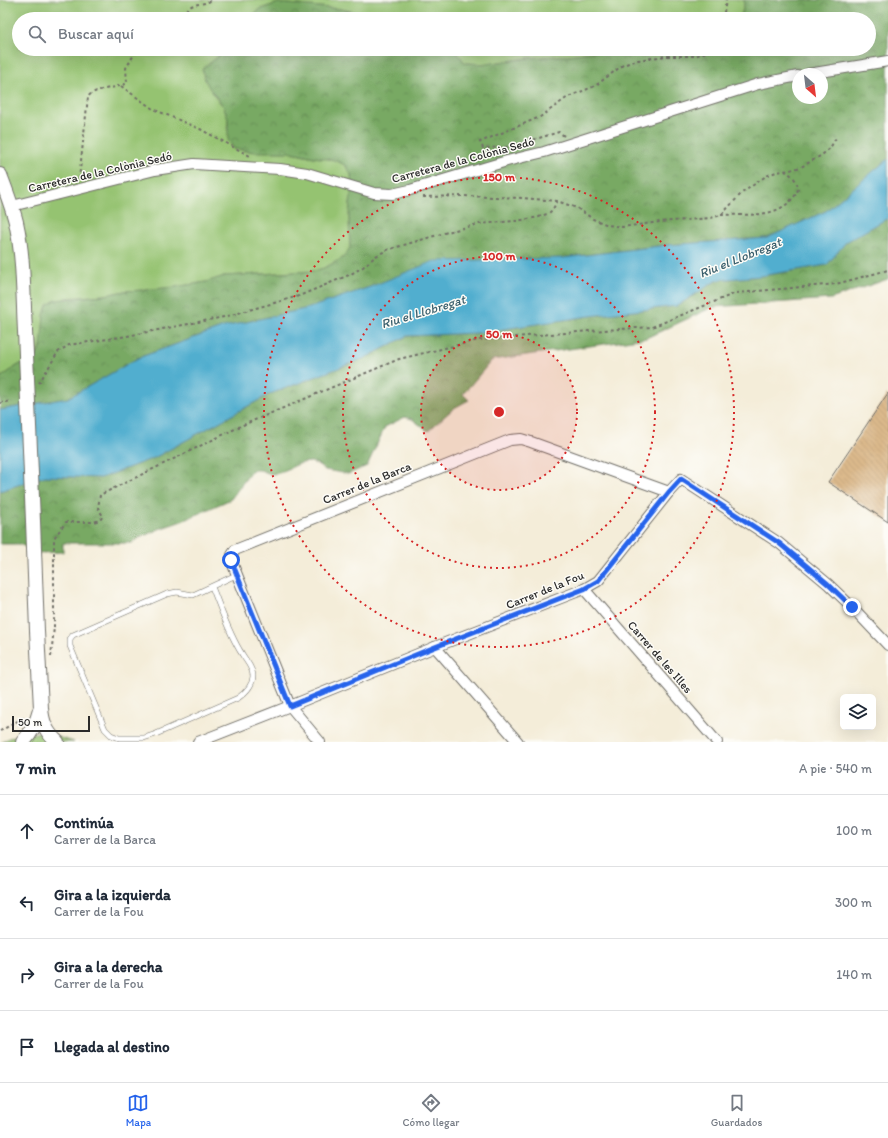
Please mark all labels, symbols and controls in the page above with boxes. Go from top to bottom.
search box [12,12,876,56]
icon: search [26,23,48,45]
text: Buscar aquí [58,25,134,43]
north arrow [792,68,828,104]
street label: Carretera de la Colònia Sedó [390,134,536,186]
street label: Carretera de la Colònia Sedó [27,149,173,195]
text: 150 m [483,170,516,184]
water label: Riu el Llobregat [697,234,785,281]
text: 100 m [482,249,516,263]
water label: Riu el Llobregat [379,291,468,331]
text: 50 m [486,327,513,341]
centre of rings [492,405,506,419]
street label: Carrer de la Barca [321,459,414,507]
route start [222,551,240,569]
street label: Carrer de la Fou [504,568,586,612]
route end [843,598,861,616]
street label: Carrer de les Illes [625,618,695,696]
map controls [840,694,876,730]
button: layers [840,694,876,730]
scale bar [12,714,90,733]
text: 50 m [18,716,42,729]
text: 7 min [16,758,56,778]
text: A pie · 540 m [799,761,872,776]
text: Continúa [54,814,114,832]
icon: ahead [16,820,38,842]
text: 100 m [836,823,872,838]
text: Carrer de la Barca [54,832,156,847]
text: Gira a la izquierda [54,886,171,904]
icon: left [16,892,38,914]
text: 300 m [835,895,872,910]
text: Carrer de la Fou [54,904,144,919]
text: Gira a la derecha [54,958,163,976]
icon: right [16,964,38,986]
text: 140 m [836,967,872,982]
text: Carrer de la Fou [54,976,144,991]
icon: arrive [16,1036,38,1058]
text: Llegada al destino [54,1038,170,1056]
tab: Mapa [126,1092,151,1129]
tab: Cómo llegar [403,1092,460,1129]
tab: Guardados [711,1092,762,1129]

